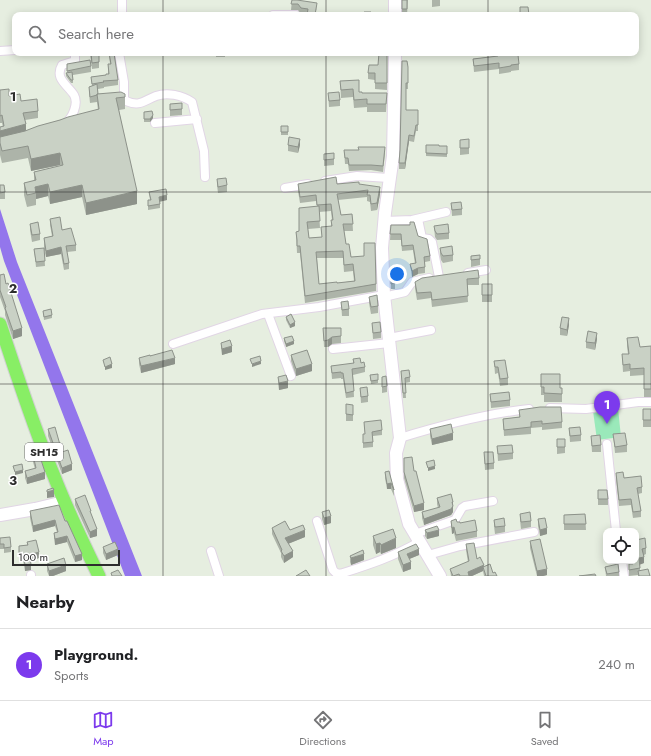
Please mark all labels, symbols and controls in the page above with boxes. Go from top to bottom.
search box [12,12,639,56]
icon: search [26,23,48,45]
text: Search here [58,23,134,45]
text: 1 [10,87,16,106]
your location [387,264,407,284]
text: 2 [9,279,17,298]
pin: 1 [594,391,620,424]
road number: SH15 [25,443,63,461]
text: 3 [9,471,17,490]
map controls [603,528,639,564]
button: locate [603,528,639,564]
scale bar [12,548,120,567]
text: 100 m [18,549,48,565]
text: Nearby [16,590,74,614]
text: Playground. [54,644,138,666]
text: 1 [26,655,32,674]
text: 240 m [598,655,635,674]
text: Sports [54,666,88,685]
tab: Map [92,709,114,749]
tab: Directions [299,709,346,749]
tab: Saved [531,709,559,749]

